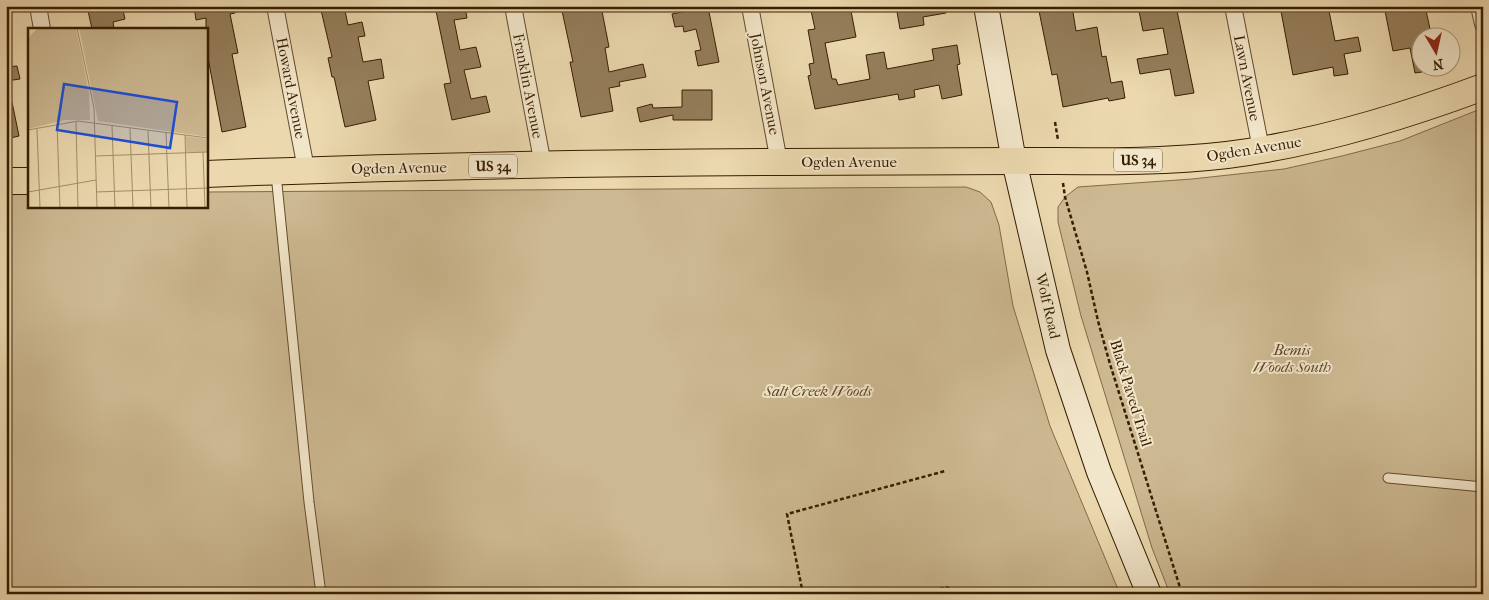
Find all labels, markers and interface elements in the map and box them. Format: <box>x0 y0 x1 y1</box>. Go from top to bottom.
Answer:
inset map <box>28 28 208 208</box>
north arrow <box>1412 28 1462 78</box>
street label: Johnson Avenue <box>746 31 784 137</box>
street label: Franklin Avenue <box>509 32 547 141</box>
street label: Lawn Avenue <box>1230 33 1264 123</box>
street label: Howard Avenue <box>272 36 310 141</box>
text: N <box>1431 55 1445 74</box>
street label: Ogden Avenue <box>1205 133 1303 165</box>
road number: US 34 <box>1114 148 1162 172</box>
street label: Ogden Avenue <box>801 153 897 171</box>
road number: US 34 <box>469 154 517 178</box>
street label: Ogden Avenue <box>351 158 448 178</box>
street label: Wolf Road <box>1031 270 1064 341</box>
street label: Black Paved Trail <box>1106 337 1156 449</box>
park label: Bemis Woods South <box>1253 341 1331 376</box>
park label: Salt Creek Woods <box>763 382 872 400</box>

